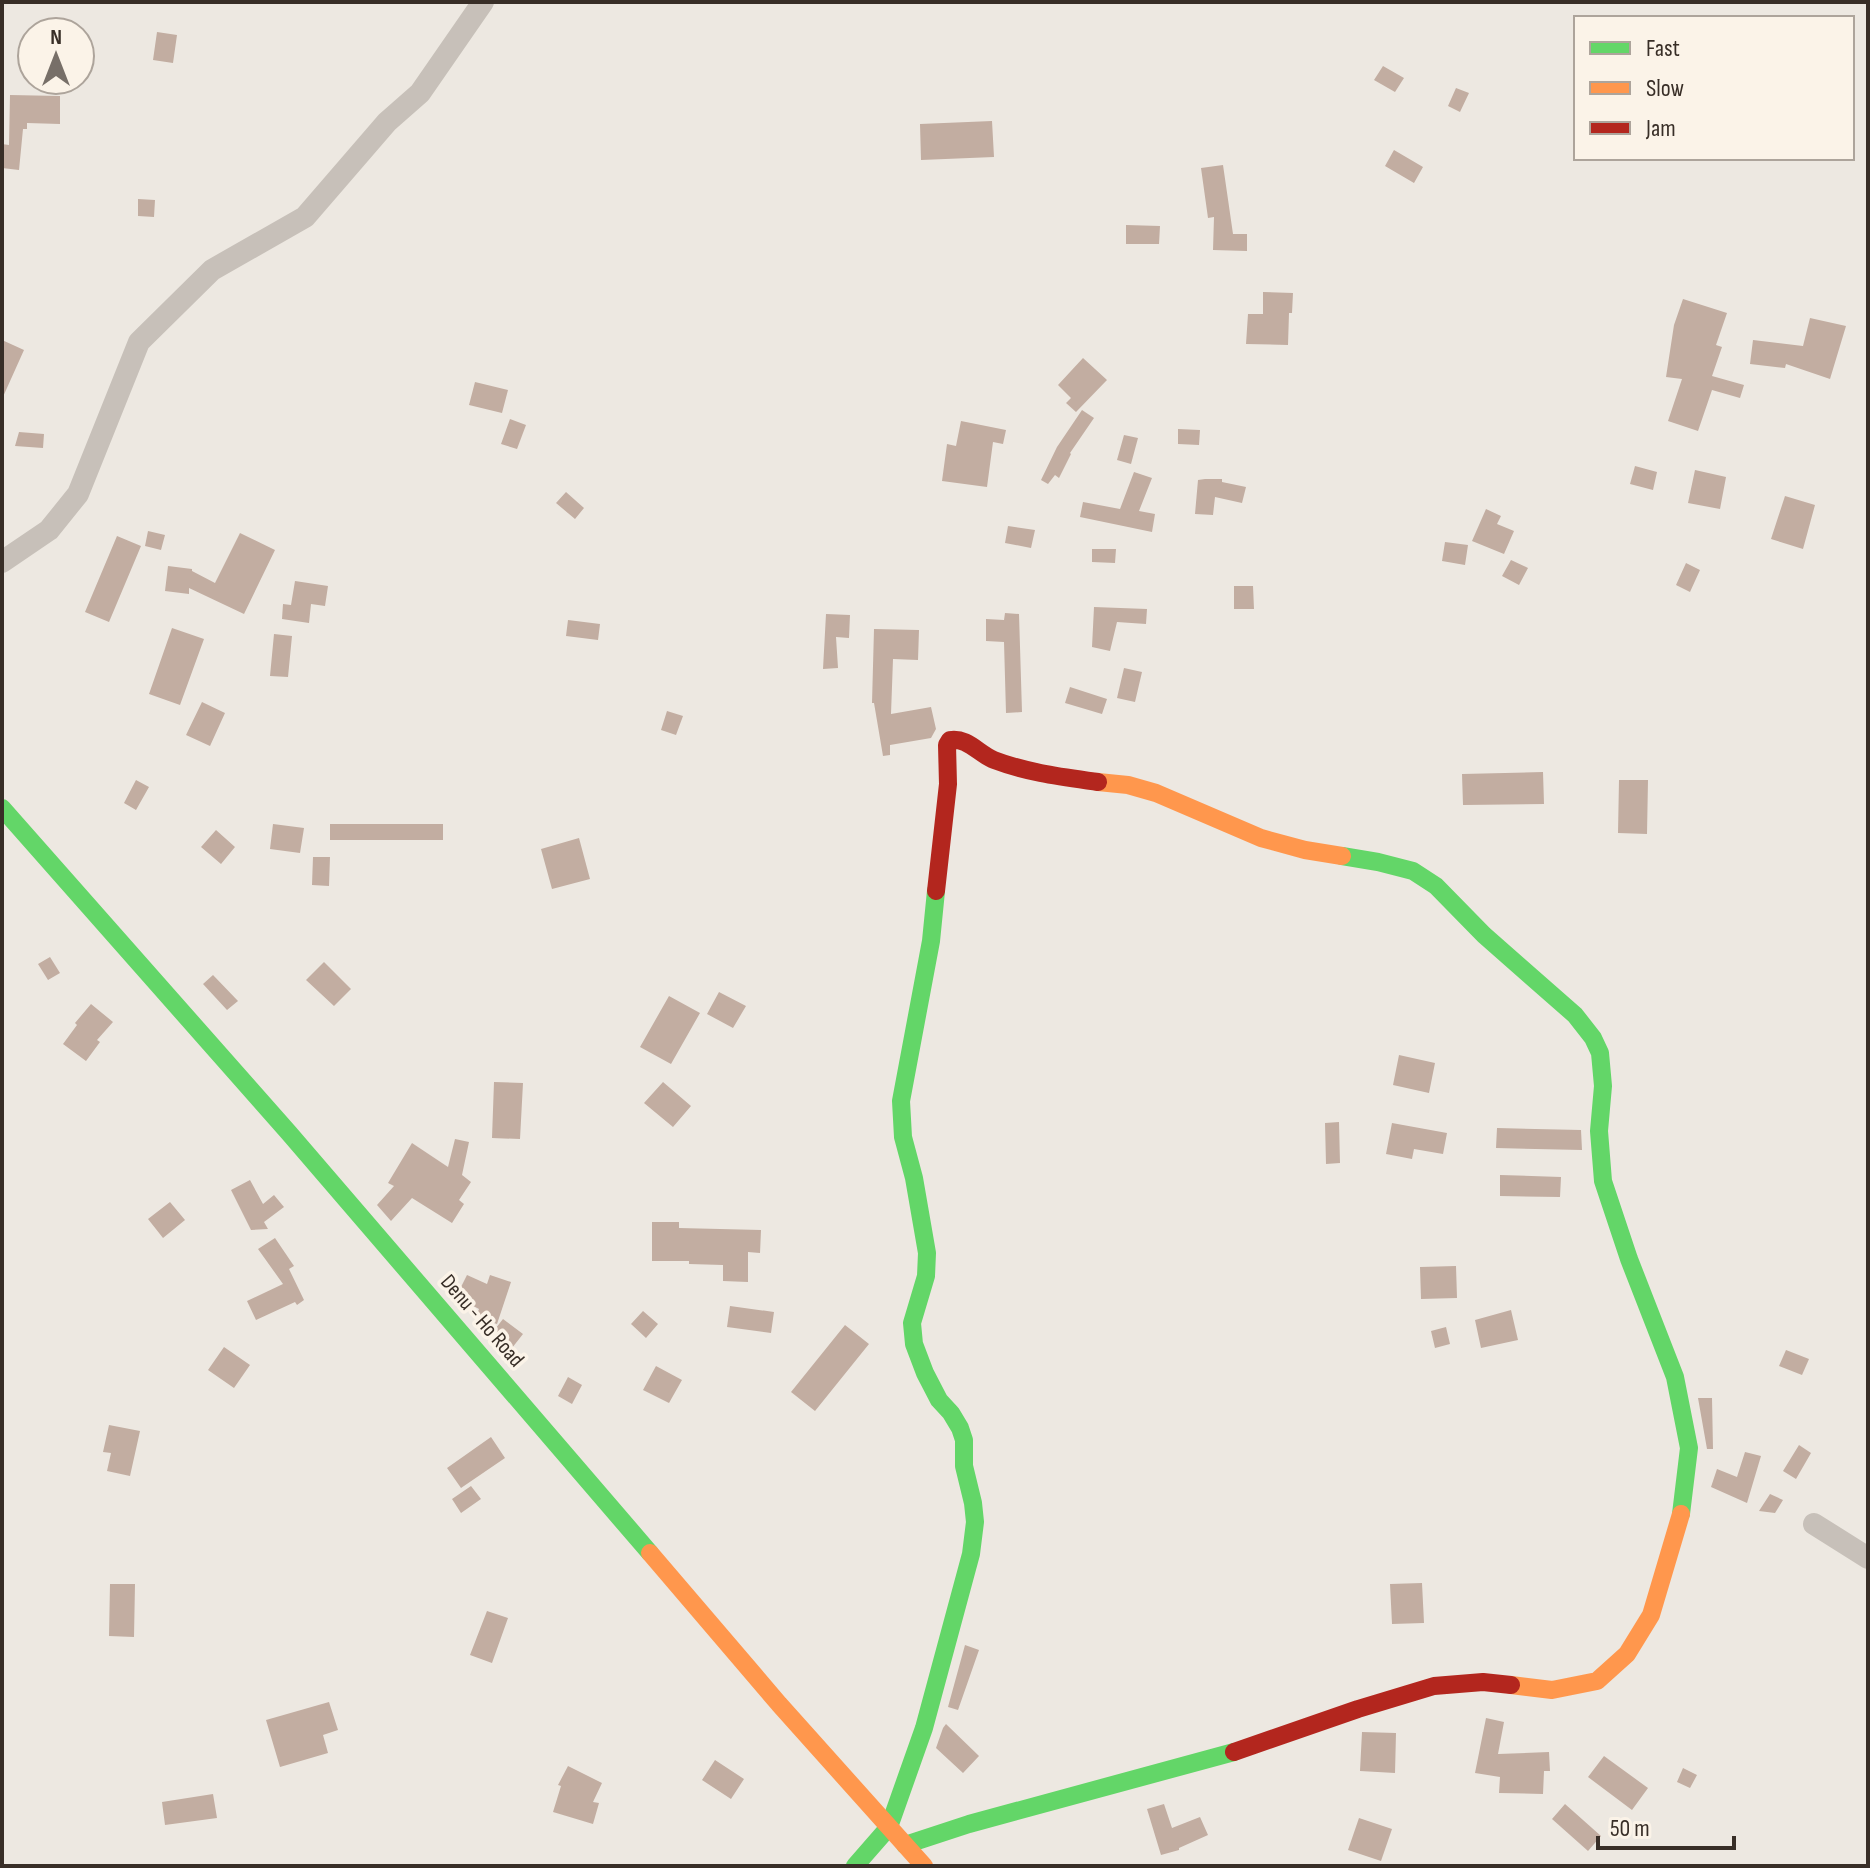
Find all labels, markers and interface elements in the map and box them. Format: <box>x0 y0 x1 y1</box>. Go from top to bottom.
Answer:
north arrow <box>16 16 96 96</box>
legend <box>1574 16 1854 160</box>
text: N <box>50 24 62 51</box>
text: Fast <box>1646 34 1680 63</box>
text: Slow <box>1646 74 1684 103</box>
text: Jam <box>1645 114 1676 143</box>
street label: Denu - Ho Road <box>434 1269 530 1373</box>
scale bar <box>1598 1800 1734 1850</box>
text: 50 m <box>1610 1814 1650 1843</box>

